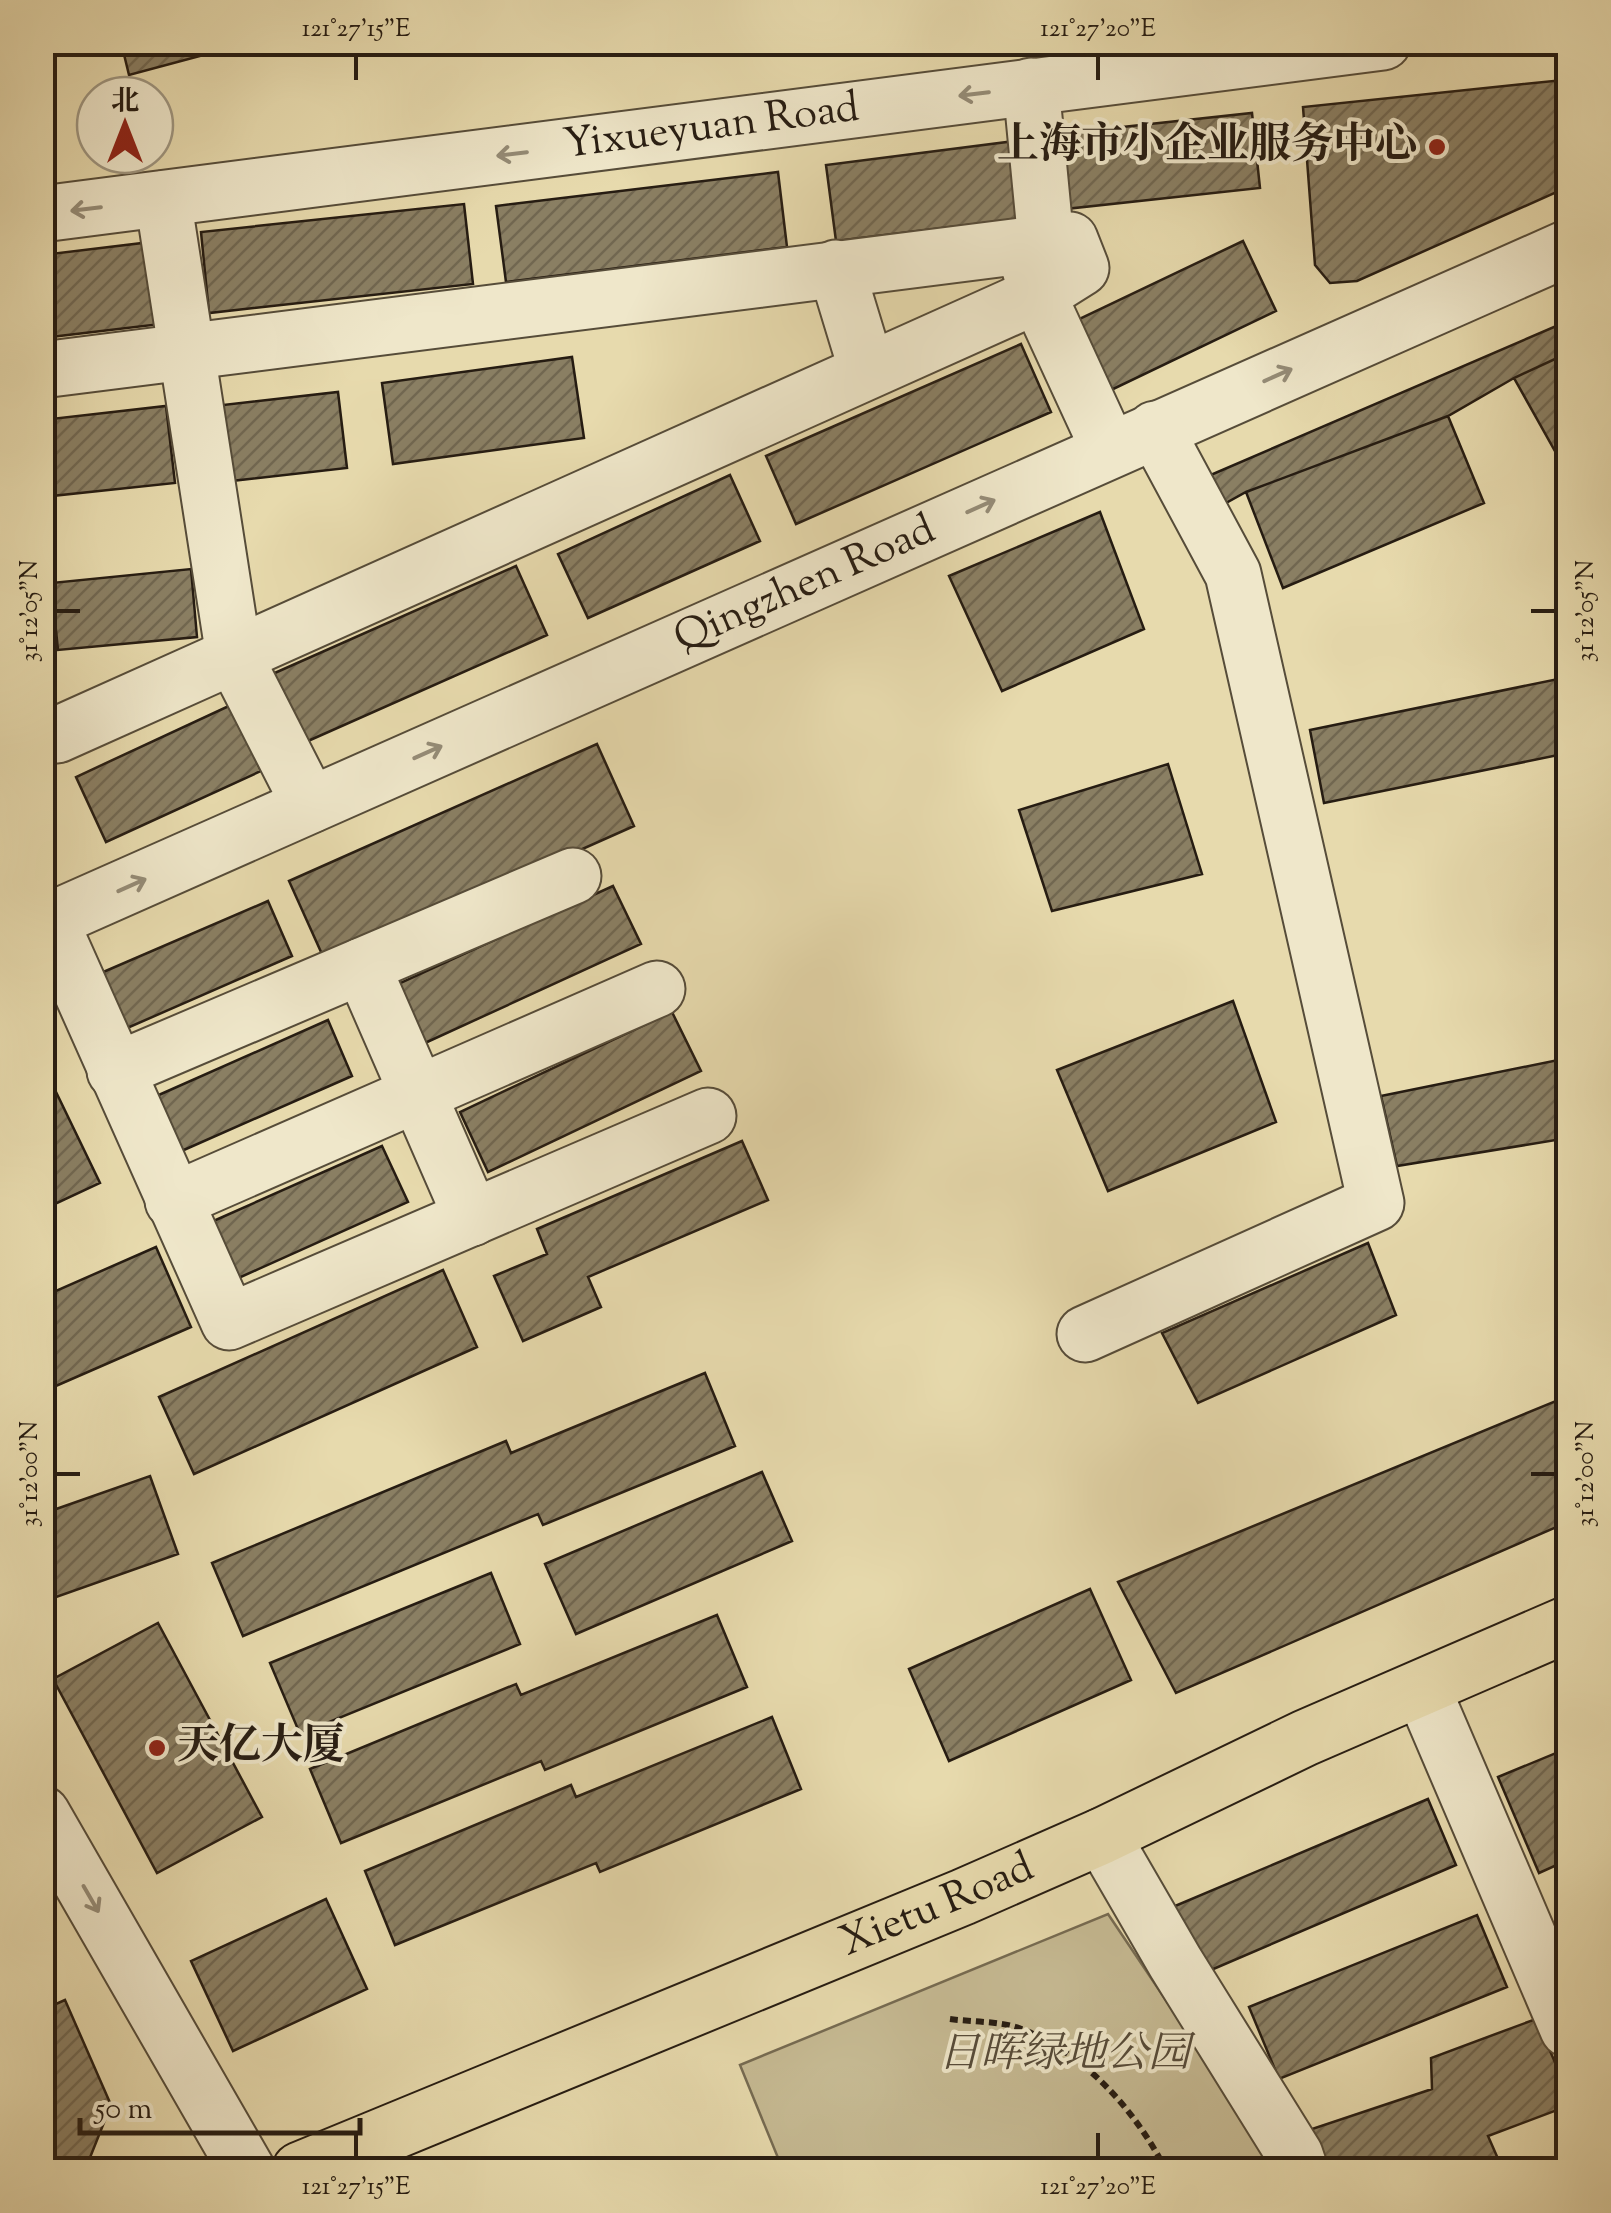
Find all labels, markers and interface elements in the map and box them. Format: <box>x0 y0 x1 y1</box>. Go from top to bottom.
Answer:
text: 121°27'15"E <box>302 12 410 48</box>
text: 121°27'20"E <box>1040 12 1156 48</box>
north arrow <box>75 75 175 175</box>
street label: Yixueyuan Road <box>560 79 863 177</box>
text: 北 <box>111 83 139 123</box>
one-way arrow <box>958 85 990 104</box>
place label: 上海市小企业服务中心 <box>997 117 1417 177</box>
marker: 上海市小企业服务中心 <box>1426 136 1448 158</box>
one-way arrow <box>497 145 529 163</box>
one-way arrow <box>70 200 103 218</box>
one-way arrow <box>1262 365 1293 383</box>
one-way arrow <box>965 496 996 514</box>
street label: Qingzhen Road <box>665 502 946 670</box>
text: 31°12'05"N <box>13 560 49 662</box>
text: 31°12'05"N <box>1569 560 1605 662</box>
one-way arrow <box>412 742 443 760</box>
one-way arrow <box>116 874 146 893</box>
text: 31°12'00"N <box>13 1421 49 1527</box>
text: 31°12'00"N <box>1569 1421 1605 1527</box>
place label: 天亿大厦 <box>177 1718 345 1778</box>
marker: 天亿大厦 <box>146 1737 168 1759</box>
street label: Xietu Road <box>832 1839 1044 1974</box>
one-way arrow <box>81 1884 101 1912</box>
park label: 日晖绿地公园 <box>938 2026 1196 2086</box>
scale bar <box>80 2073 360 2135</box>
text: 50 m <box>93 2089 153 2132</box>
text: 121°27'15"E <box>302 2170 410 2206</box>
text: 121°27'20"E <box>1040 2170 1156 2206</box>

